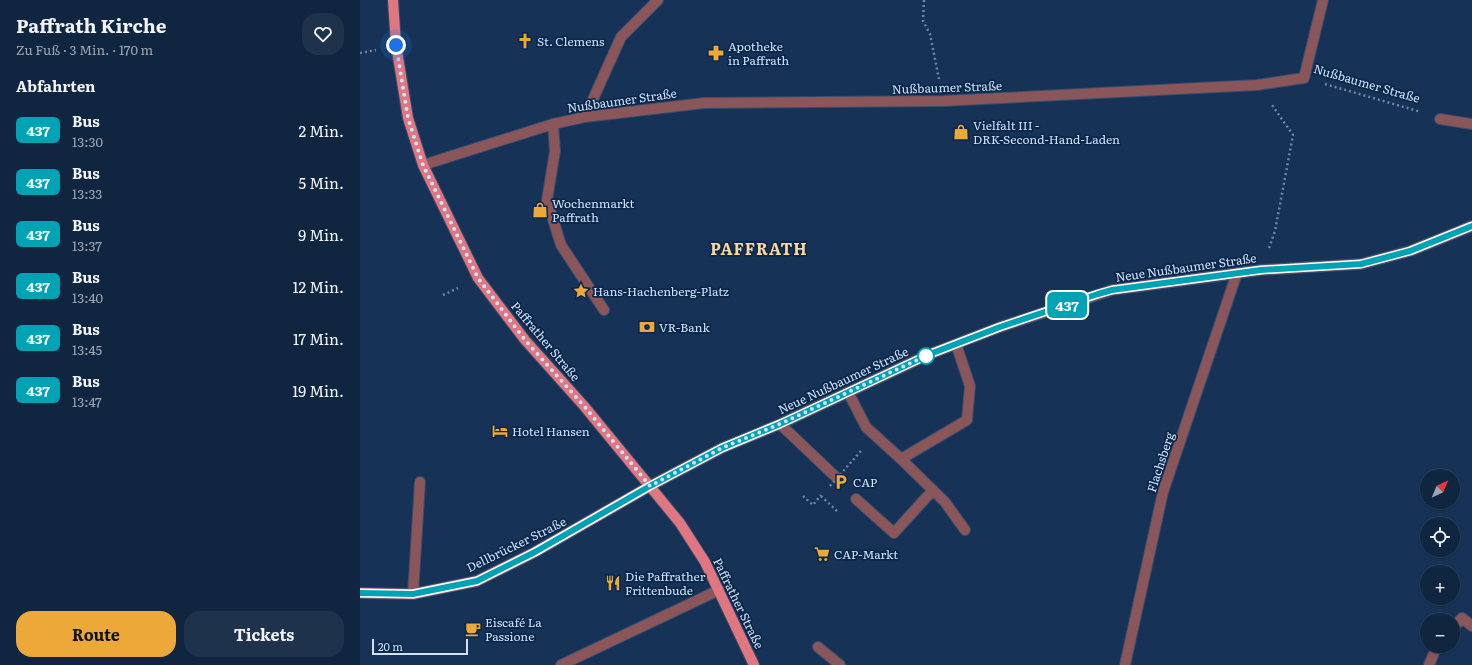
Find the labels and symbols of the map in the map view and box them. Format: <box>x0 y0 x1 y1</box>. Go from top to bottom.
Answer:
church icon: St. Clemens <box>516 32 534 50</box>
place label: St. Clemens <box>537 32 605 50</box>
your location <box>386 35 406 55</box>
place label: Apotheke in Paffrath <box>728 37 789 69</box>
pharmacy icon: Apotheke in Paffrath <box>707 44 725 62</box>
street label: Nußbaumer Straße <box>1312 59 1422 107</box>
street label: Nußbaumer Straße <box>892 76 1002 98</box>
street label: Nußbaumer Straße <box>566 83 678 117</box>
place label: Vielfalt III - DRK-Second-Hand-Laden <box>973 116 1120 148</box>
shop icon: Vielfalt III - DRK-Second-Hand-Laden <box>952 123 970 141</box>
place label: Wochenmarkt Paffrath <box>552 194 634 226</box>
shop icon: Wochenmarkt Paffrath <box>531 201 549 219</box>
district label: PAFFRATH <box>710 236 808 260</box>
street label: Neue Nußbaumer Straße <box>1114 248 1258 286</box>
place icon: Hans-Hachenberg-Platz <box>572 282 590 300</box>
place label: Hans-Hachenberg-Platz <box>593 282 729 300</box>
line badge: 437 <box>1044 292 1090 318</box>
street label: Paffrather Straße <box>507 297 585 385</box>
bank icon: VR-Bank <box>638 318 656 336</box>
place label: VR-Bank <box>659 318 710 336</box>
street label: Neue Nußbaumer Straße <box>775 342 911 418</box>
unlabelled marker <box>917 347 935 365</box>
hotel icon: Hotel Hansen <box>491 422 509 440</box>
place label: Hotel Hansen <box>512 422 590 440</box>
street label: Flachsberg <box>1142 429 1178 494</box>
north arrow <box>1420 469 1460 509</box>
parking icon: CAP <box>832 473 850 491</box>
place label: CAP <box>853 473 877 491</box>
street label: Dellbrücker Straße <box>463 512 569 576</box>
supermarket icon: CAP-Markt <box>813 545 831 563</box>
place label: CAP-Markt <box>834 545 898 563</box>
street label: Paffrather Straße <box>709 554 769 652</box>
place label: Die Paffrather Frittenbude <box>625 567 706 599</box>
restaurant icon: Die Paffrather Frittenbude <box>604 574 622 592</box>
place label: Eiscafé La Passione <box>485 613 542 645</box>
cafe icon: Eiscafé La Passione <box>464 620 482 638</box>
scale bar <box>372 637 468 656</box>

